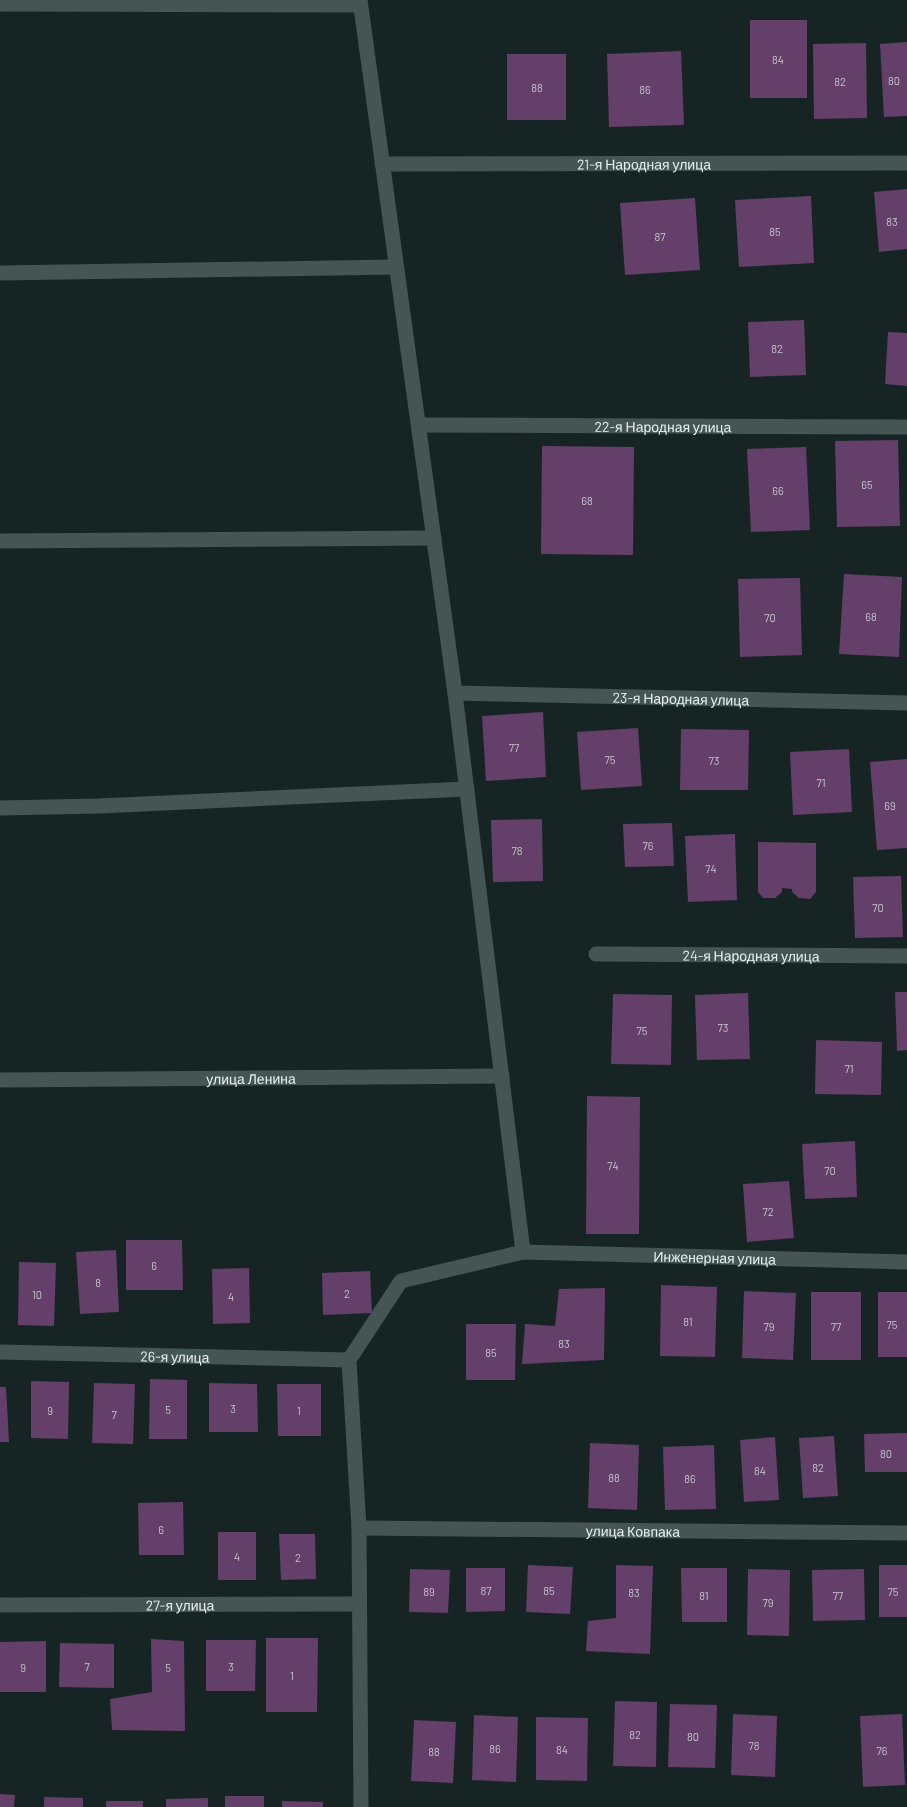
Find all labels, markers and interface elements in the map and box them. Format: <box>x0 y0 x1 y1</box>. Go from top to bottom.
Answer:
house number: 84 <box>772 53 784 66</box>
house number: 80 <box>888 74 900 87</box>
house number: 82 <box>834 75 846 88</box>
house number: 88 <box>531 81 543 94</box>
house number: 86 <box>639 83 651 96</box>
street label: 21-я Народная улица <box>577 155 711 172</box>
house number: 83 <box>886 215 898 228</box>
house number: 85 <box>769 225 781 238</box>
house number: 87 <box>655 230 665 243</box>
house number: 82 <box>771 342 783 355</box>
street label: 22-я Народная улица <box>595 417 732 435</box>
house number: 65 <box>861 478 873 491</box>
house number: 66 <box>772 484 784 497</box>
house number: 68 <box>581 494 593 507</box>
house number: 68 <box>865 610 877 623</box>
house number: 70 <box>764 611 776 624</box>
street label: 23-я Народная улица <box>613 688 750 708</box>
house number: 77 <box>509 741 519 754</box>
house number: 75 <box>605 753 616 766</box>
house number: 73 <box>709 754 719 767</box>
house number: 71 <box>816 776 826 789</box>
house number: 69 <box>884 799 896 812</box>
house number: 76 <box>643 839 654 852</box>
house number: 78 <box>512 844 523 857</box>
house number: 74 <box>705 862 717 875</box>
house number: 70 <box>872 901 884 914</box>
street label: 24-я Народная улица <box>682 946 820 964</box>
house number: 73 <box>718 1021 728 1034</box>
house number: 75 <box>637 1024 648 1037</box>
house number: 71 <box>844 1062 854 1075</box>
street label: улица Ленина <box>206 1069 296 1087</box>
house number: 74 <box>607 1159 619 1172</box>
house number: 70 <box>824 1164 836 1177</box>
house number: 72 <box>762 1205 774 1218</box>
street label: Инженерная улица <box>653 1247 776 1267</box>
house number: 6 <box>151 1259 157 1272</box>
house number: 8 <box>95 1276 101 1289</box>
house number: 2 <box>344 1287 350 1300</box>
house number: 10 <box>32 1288 42 1301</box>
house number: 4 <box>228 1290 234 1303</box>
house number: 81 <box>683 1315 693 1328</box>
house number: 75 <box>887 1318 898 1331</box>
house number: 79 <box>764 1320 775 1333</box>
house number: 77 <box>831 1320 841 1333</box>
house number: 83 <box>558 1337 570 1350</box>
house number: 85 <box>485 1346 497 1359</box>
street label: 26-я улица <box>140 1347 210 1365</box>
house number: 3 <box>230 1402 236 1415</box>
house number: 5 <box>165 1403 171 1416</box>
house number: 9 <box>47 1404 53 1417</box>
house number: 1 <box>297 1404 301 1417</box>
house number: 7 <box>111 1408 117 1421</box>
house number: 80 <box>880 1447 892 1460</box>
house number: 82 <box>812 1461 824 1474</box>
house number: 84 <box>754 1464 766 1477</box>
house number: 88 <box>608 1471 620 1484</box>
house number: 86 <box>684 1472 696 1485</box>
street label: улица Ковпака <box>586 1522 680 1539</box>
house number: 6 <box>158 1523 164 1536</box>
house number: 4 <box>234 1550 240 1563</box>
house number: 2 <box>295 1551 301 1564</box>
house number: 87 <box>481 1584 491 1597</box>
house number: 85 <box>543 1584 555 1597</box>
house number: 89 <box>423 1585 435 1598</box>
house number: 75 <box>888 1585 899 1598</box>
house number: 83 <box>628 1586 640 1599</box>
house number: 81 <box>699 1589 709 1602</box>
house number: 77 <box>833 1589 843 1602</box>
street label: 27-я улица <box>146 1596 215 1613</box>
house number: 79 <box>763 1596 774 1609</box>
house number: 7 <box>84 1660 90 1673</box>
house number: 3 <box>228 1660 234 1673</box>
house number: 9 <box>20 1661 26 1674</box>
house number: 5 <box>165 1661 171 1674</box>
house number: 1 <box>290 1669 294 1682</box>
house number: 82 <box>629 1728 641 1741</box>
house number: 80 <box>687 1730 699 1743</box>
house number: 78 <box>749 1739 760 1752</box>
house number: 86 <box>489 1742 501 1755</box>
house number: 84 <box>556 1743 568 1756</box>
house number: 76 <box>877 1744 888 1757</box>
house number: 88 <box>428 1745 440 1758</box>

